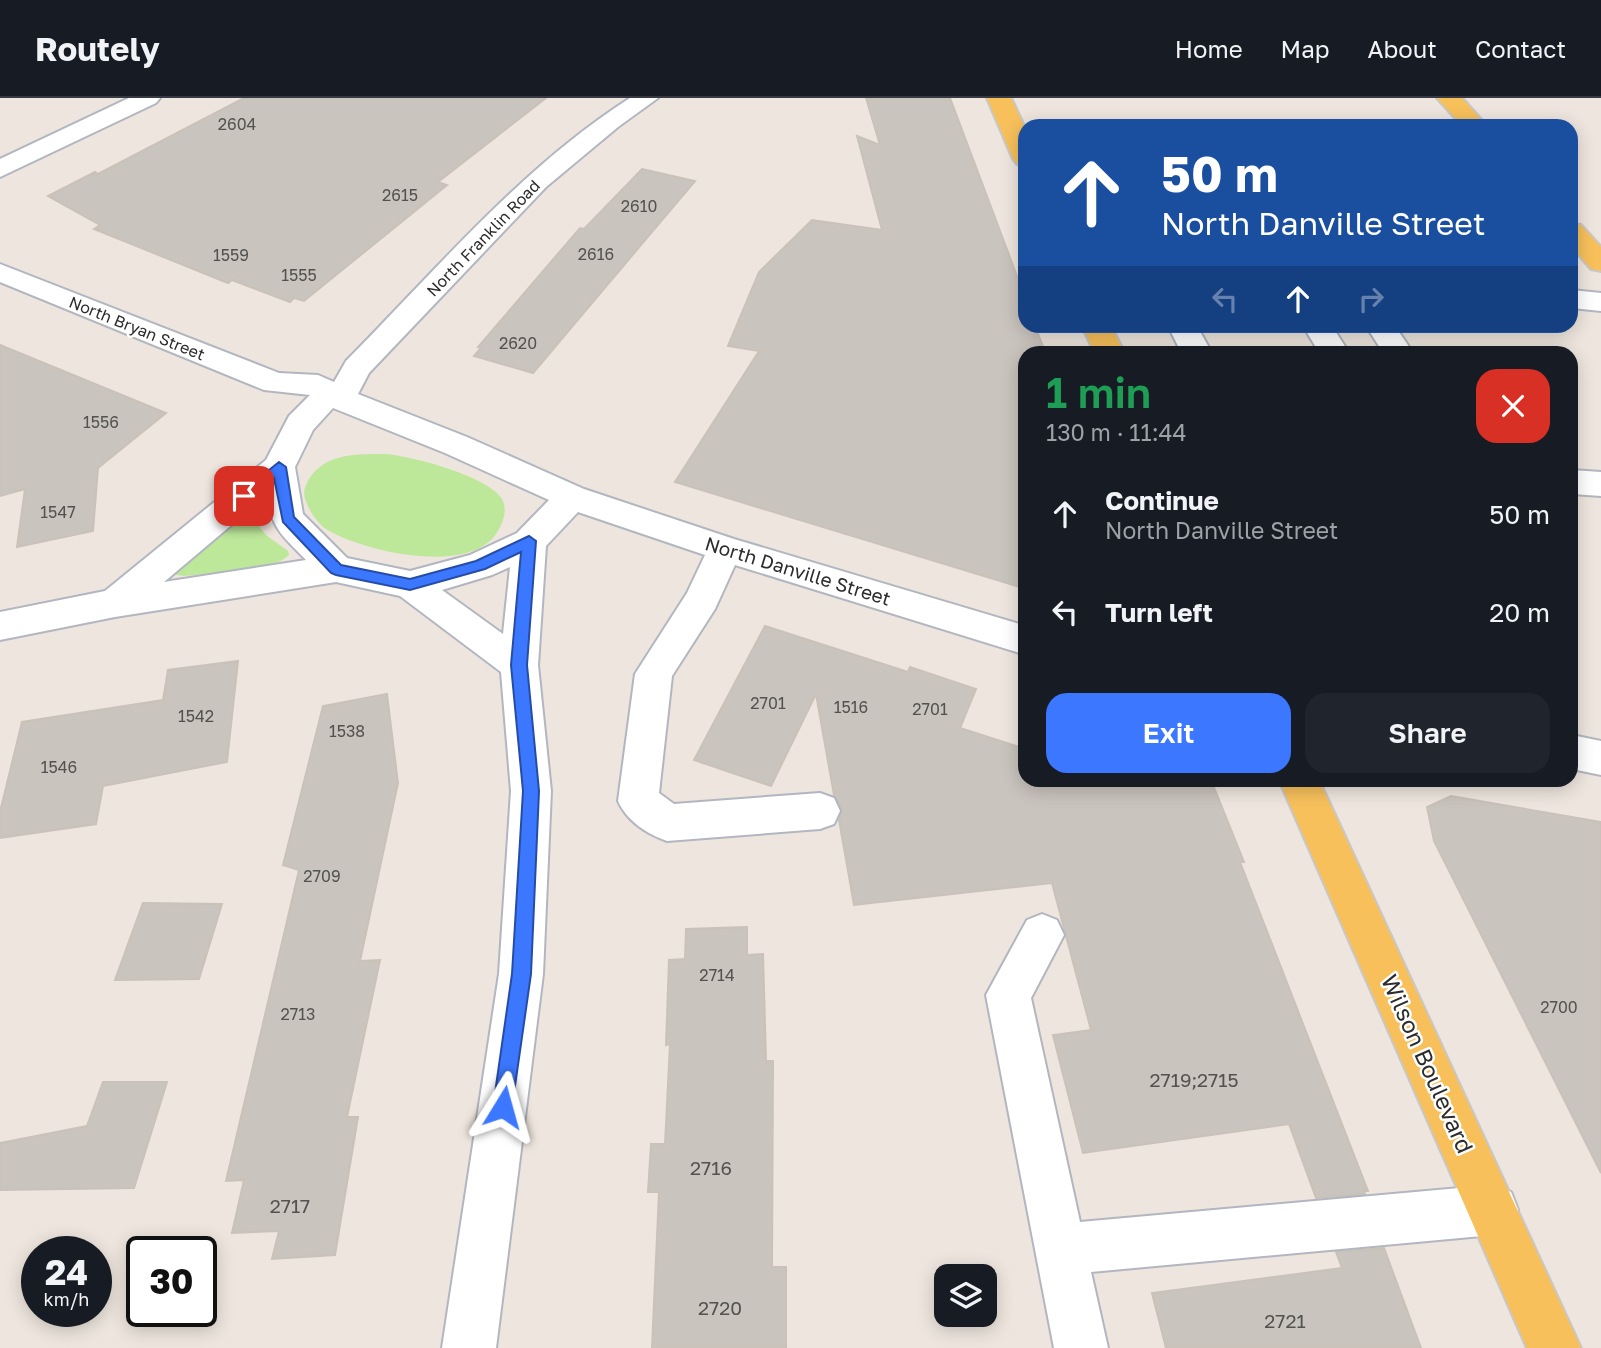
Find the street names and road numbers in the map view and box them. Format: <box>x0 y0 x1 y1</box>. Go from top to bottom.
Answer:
street label: North Franklin Road <box>422 175 544 301</box>
street label: North Bryan Street <box>66 292 208 364</box>
street label: North Danville Street <box>703 531 894 610</box>
street label: Wilson Boulevard <box>1376 970 1480 1157</box>

